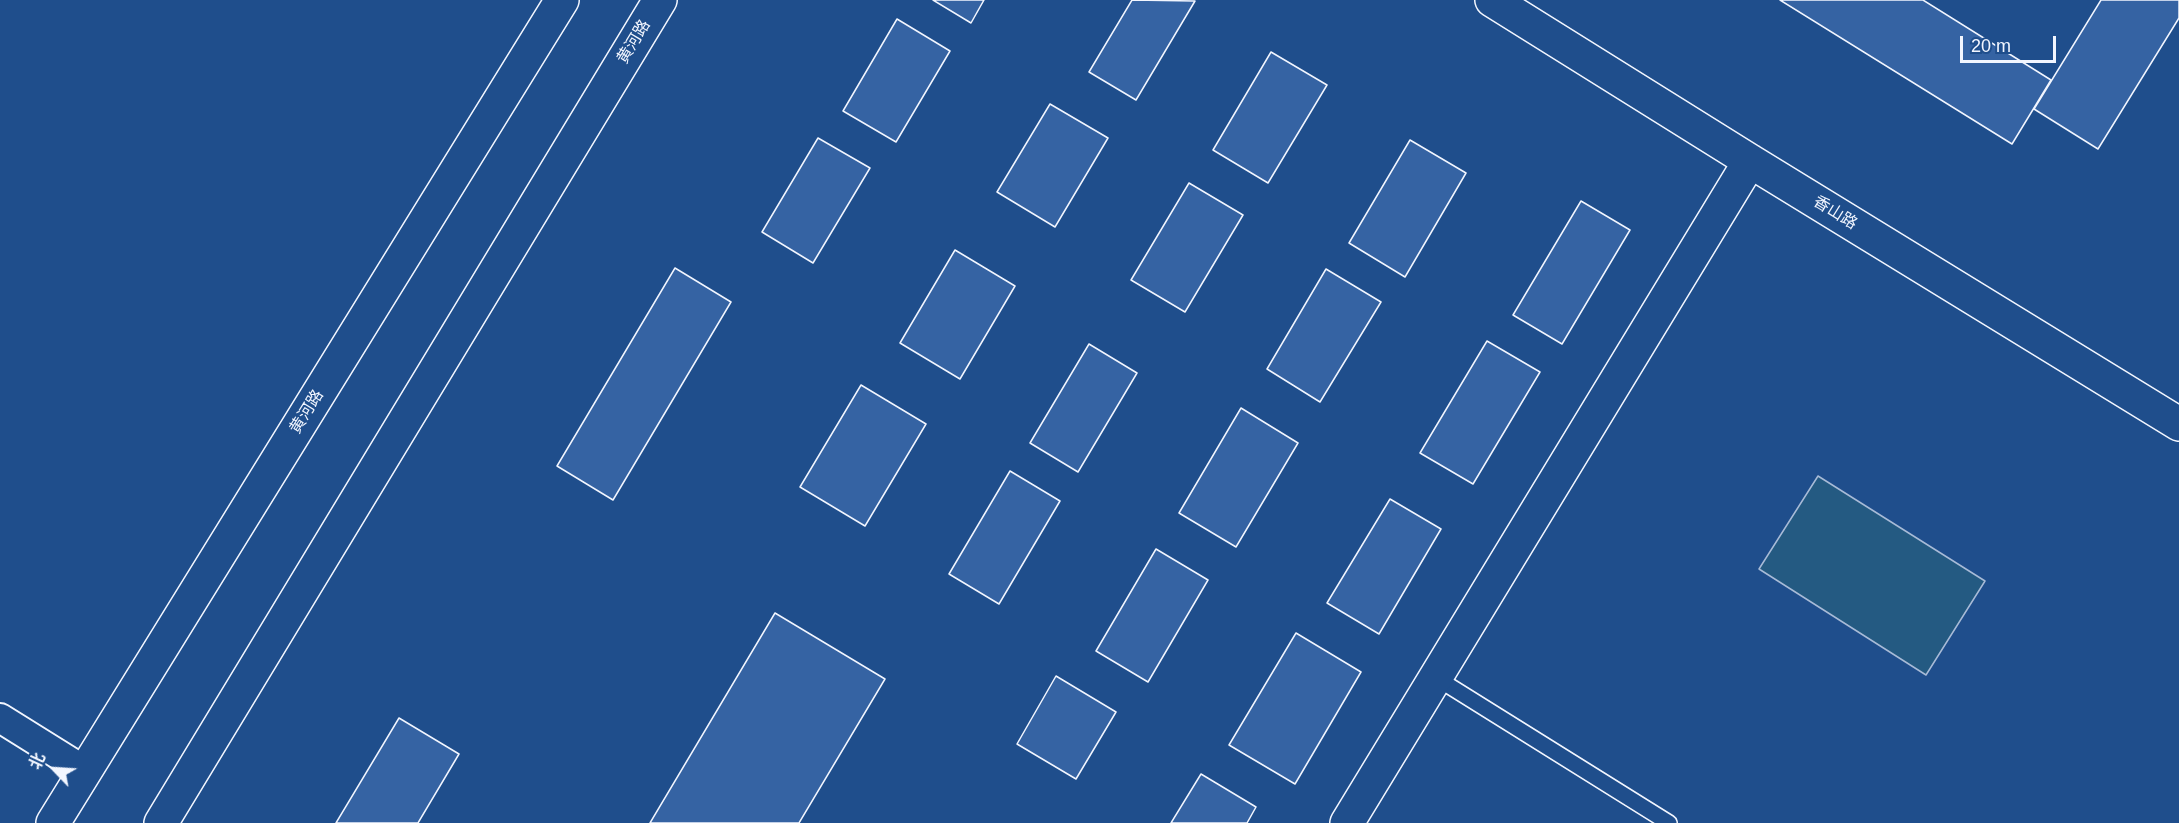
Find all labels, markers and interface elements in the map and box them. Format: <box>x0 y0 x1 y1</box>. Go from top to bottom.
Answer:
street label: 黄河路 <box>613 16 655 68</box>
scale bar <box>1963 24 2059 62</box>
text: 20 m <box>1971 36 2011 56</box>
street label: 香山路 <box>1810 192 1860 234</box>
street label: 黄河路 <box>286 387 328 437</box>
north arrow <box>24 739 84 799</box>
text: 北 <box>26 750 48 772</box>

